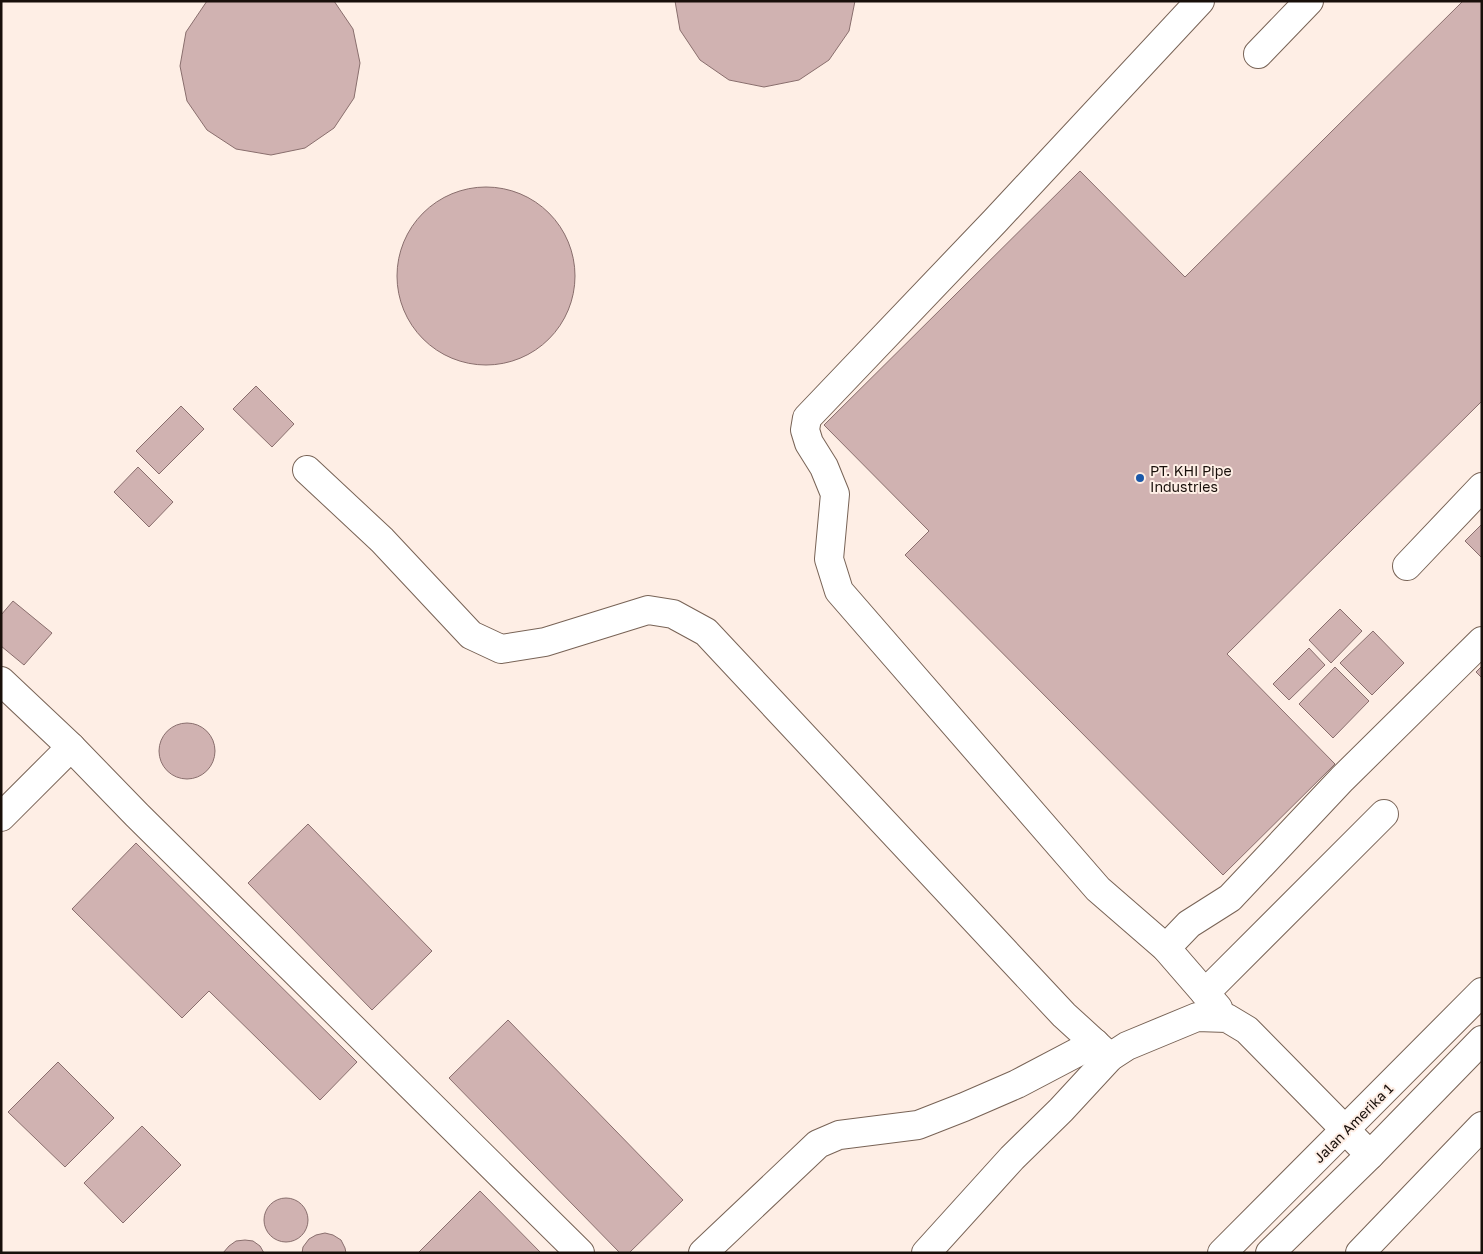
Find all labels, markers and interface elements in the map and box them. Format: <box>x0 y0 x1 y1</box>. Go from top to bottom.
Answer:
place label: PT. KHI Pipe Industries <box>1150 462 1232 495</box>
marker: PT. KHI Pipe Industries <box>1134 472 1146 484</box>
street label: Jalan Amerika 1 <box>1310 1080 1396 1166</box>

